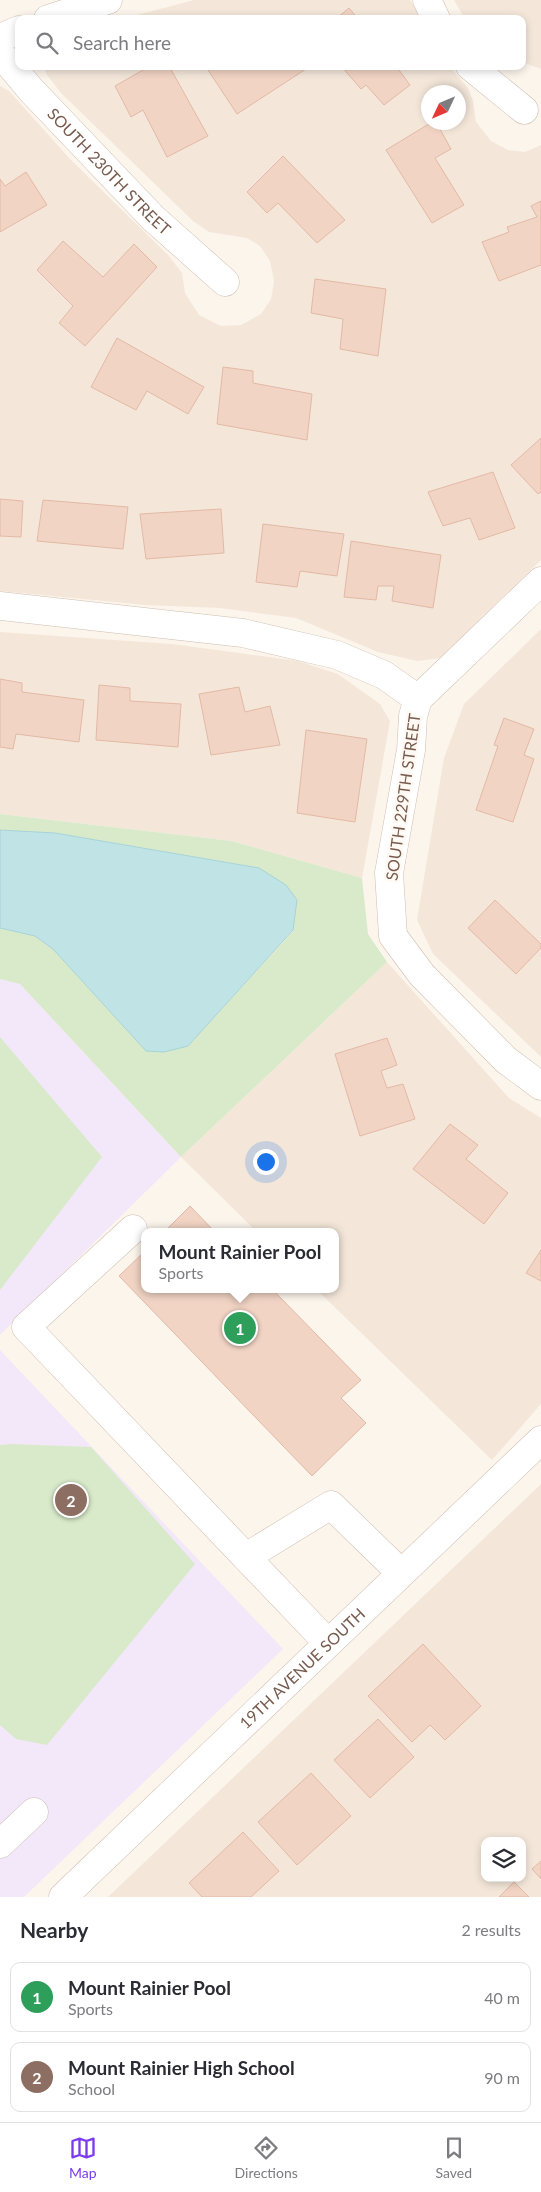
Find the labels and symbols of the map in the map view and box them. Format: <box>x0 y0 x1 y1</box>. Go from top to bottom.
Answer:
north arrow <box>421 85 466 130</box>
street label: SOUTH 230TH STREET <box>44 104 175 239</box>
street label: SOUTH 229TH STREET <box>381 712 424 882</box>
your location <box>253 1149 279 1175</box>
pin: 1 <box>224 1309 256 1347</box>
pin: 2 <box>55 1481 87 1519</box>
street label: 19TH AVENUE SOUTH <box>235 1604 369 1732</box>

